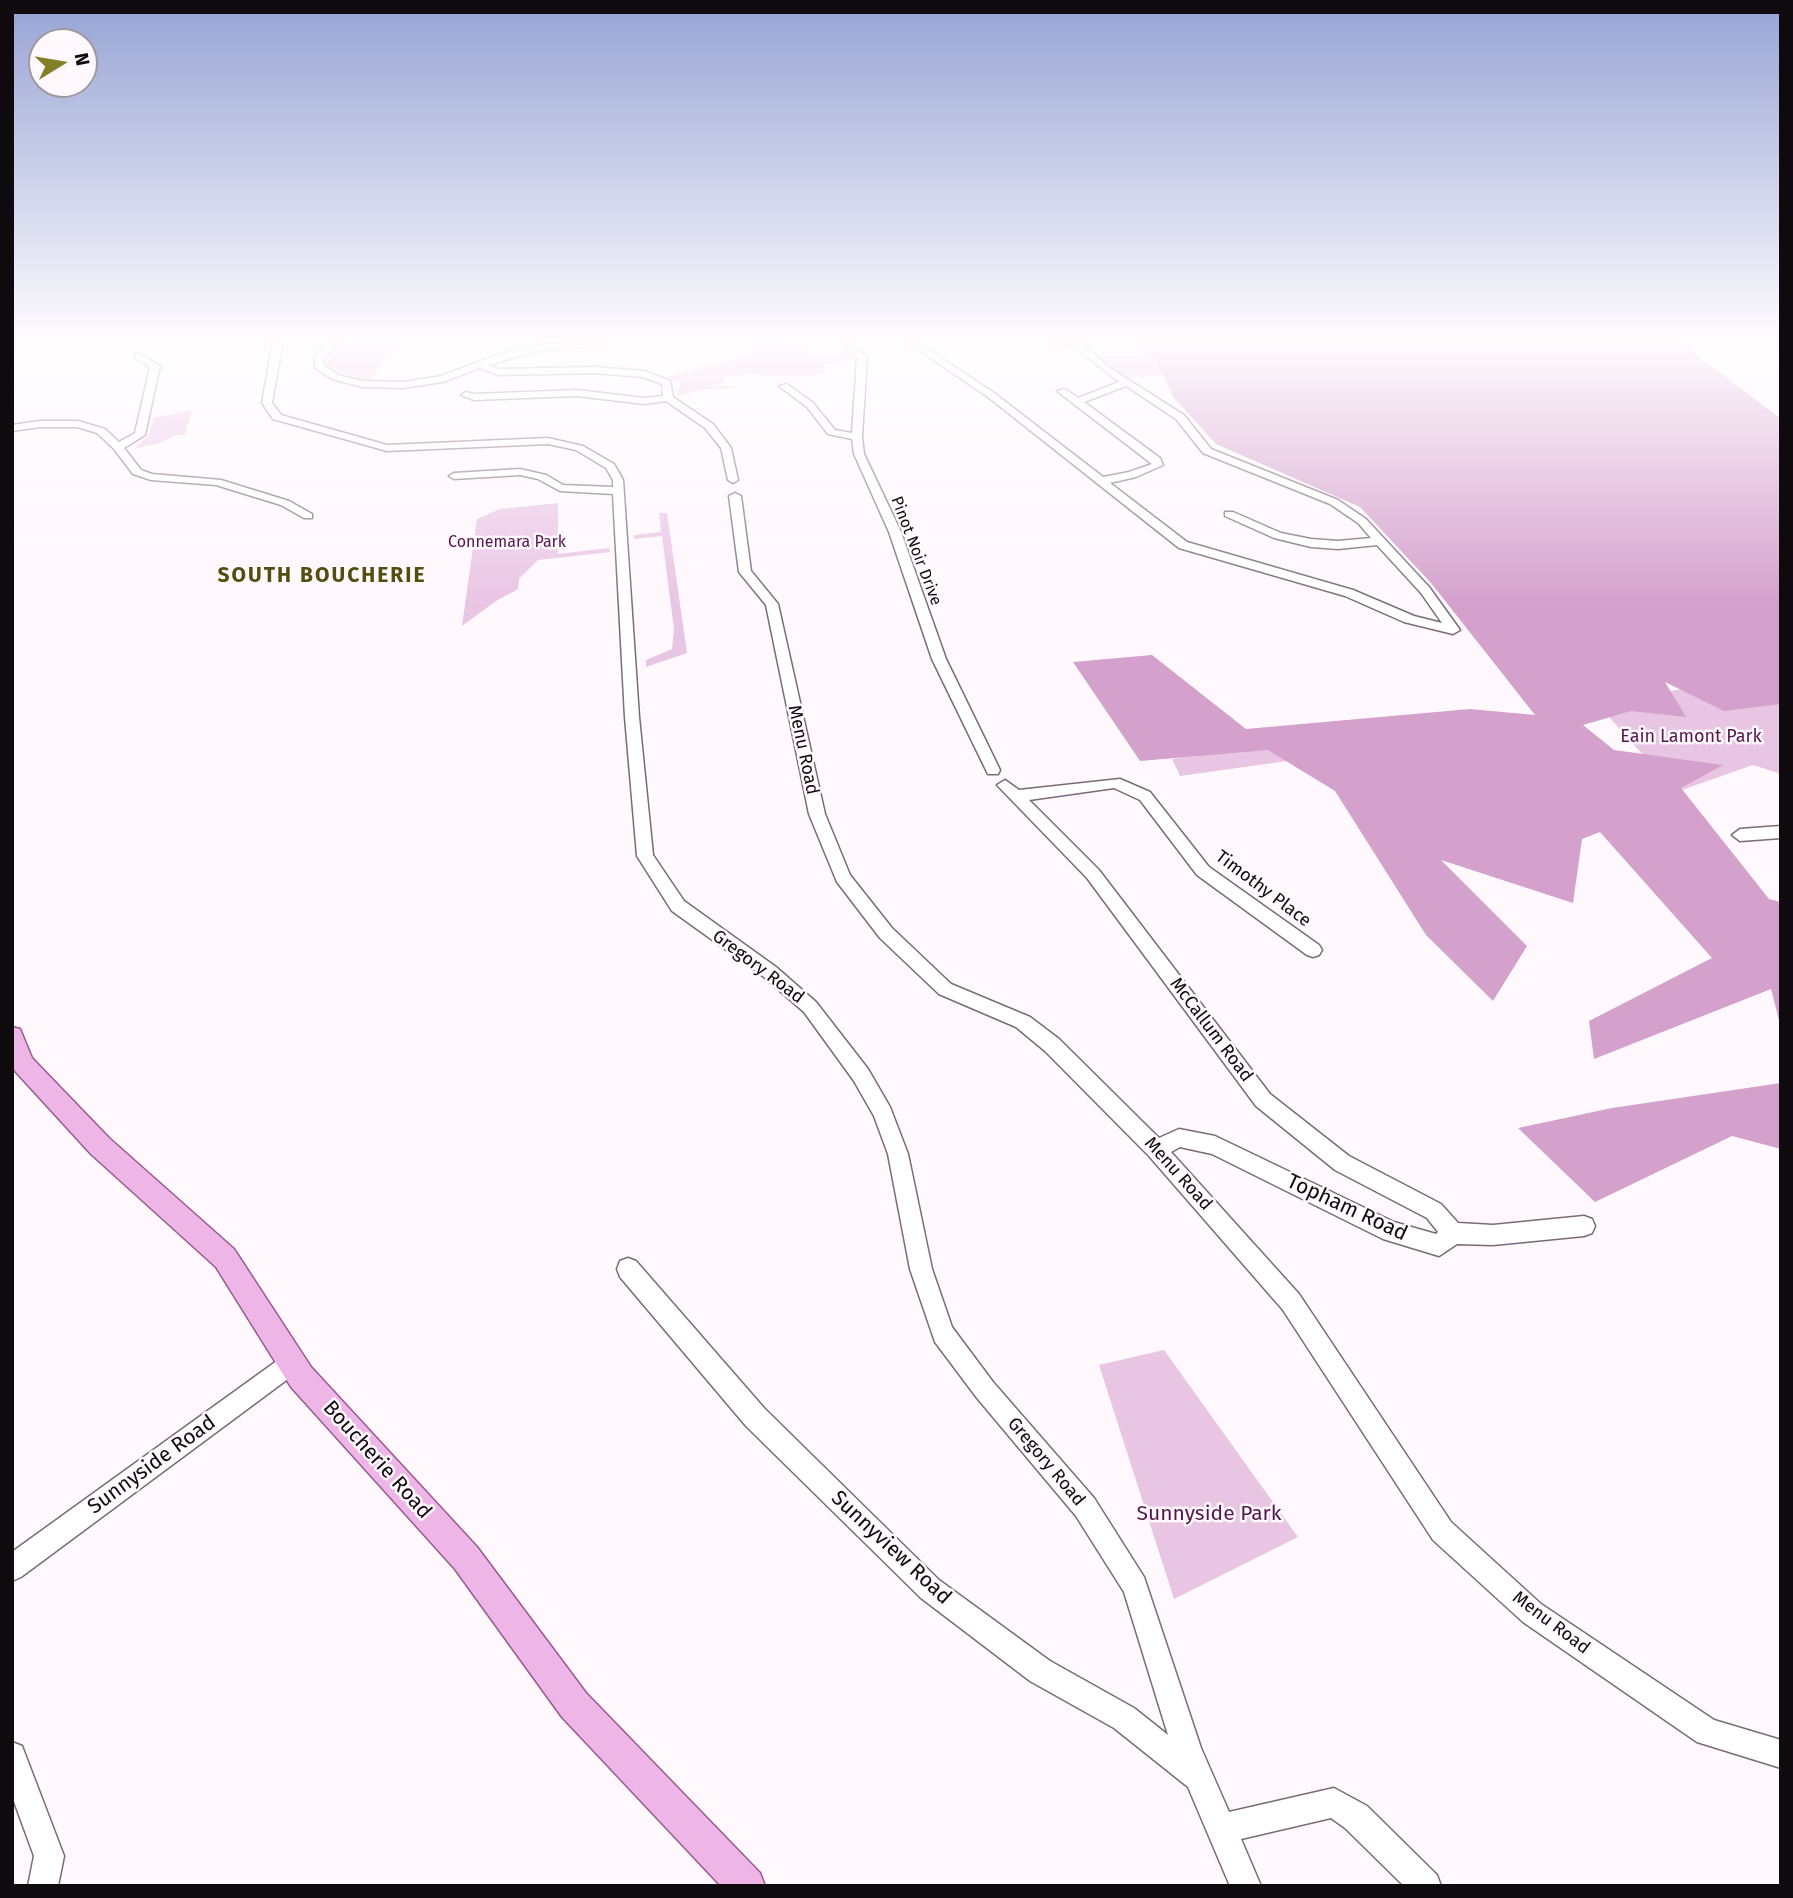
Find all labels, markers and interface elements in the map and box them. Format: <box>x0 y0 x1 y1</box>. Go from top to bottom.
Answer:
north arrow <box>28 28 98 98</box>
text: N <box>70 51 95 68</box>
street label: Pinot Noir Drive <box>886 494 946 608</box>
park label: Connemara Park <box>448 533 566 553</box>
district label: SOUTH BOUCHERIE <box>219 563 425 589</box>
street label: Menu Road <box>783 703 823 797</box>
park label: Eain Lamont Park <box>1620 726 1762 748</box>
street label: Timothy Place <box>1211 846 1315 932</box>
street label: Gregory Road <box>708 926 808 1008</box>
street label: McCallum Road <box>1165 974 1257 1086</box>
street label: Menu Road <box>1139 1133 1217 1215</box>
street label: Topham Road <box>1283 1169 1411 1247</box>
street label: Boucherie Road <box>317 1396 437 1524</box>
street label: Sunnyside Road <box>83 1410 221 1520</box>
street label: Gregory Road <box>1003 1413 1089 1511</box>
street label: Sunnyview Road <box>826 1486 956 1610</box>
park label: Sunnyside Park <box>1137 1501 1281 1527</box>
street label: Menu Road <box>1508 1587 1594 1659</box>

